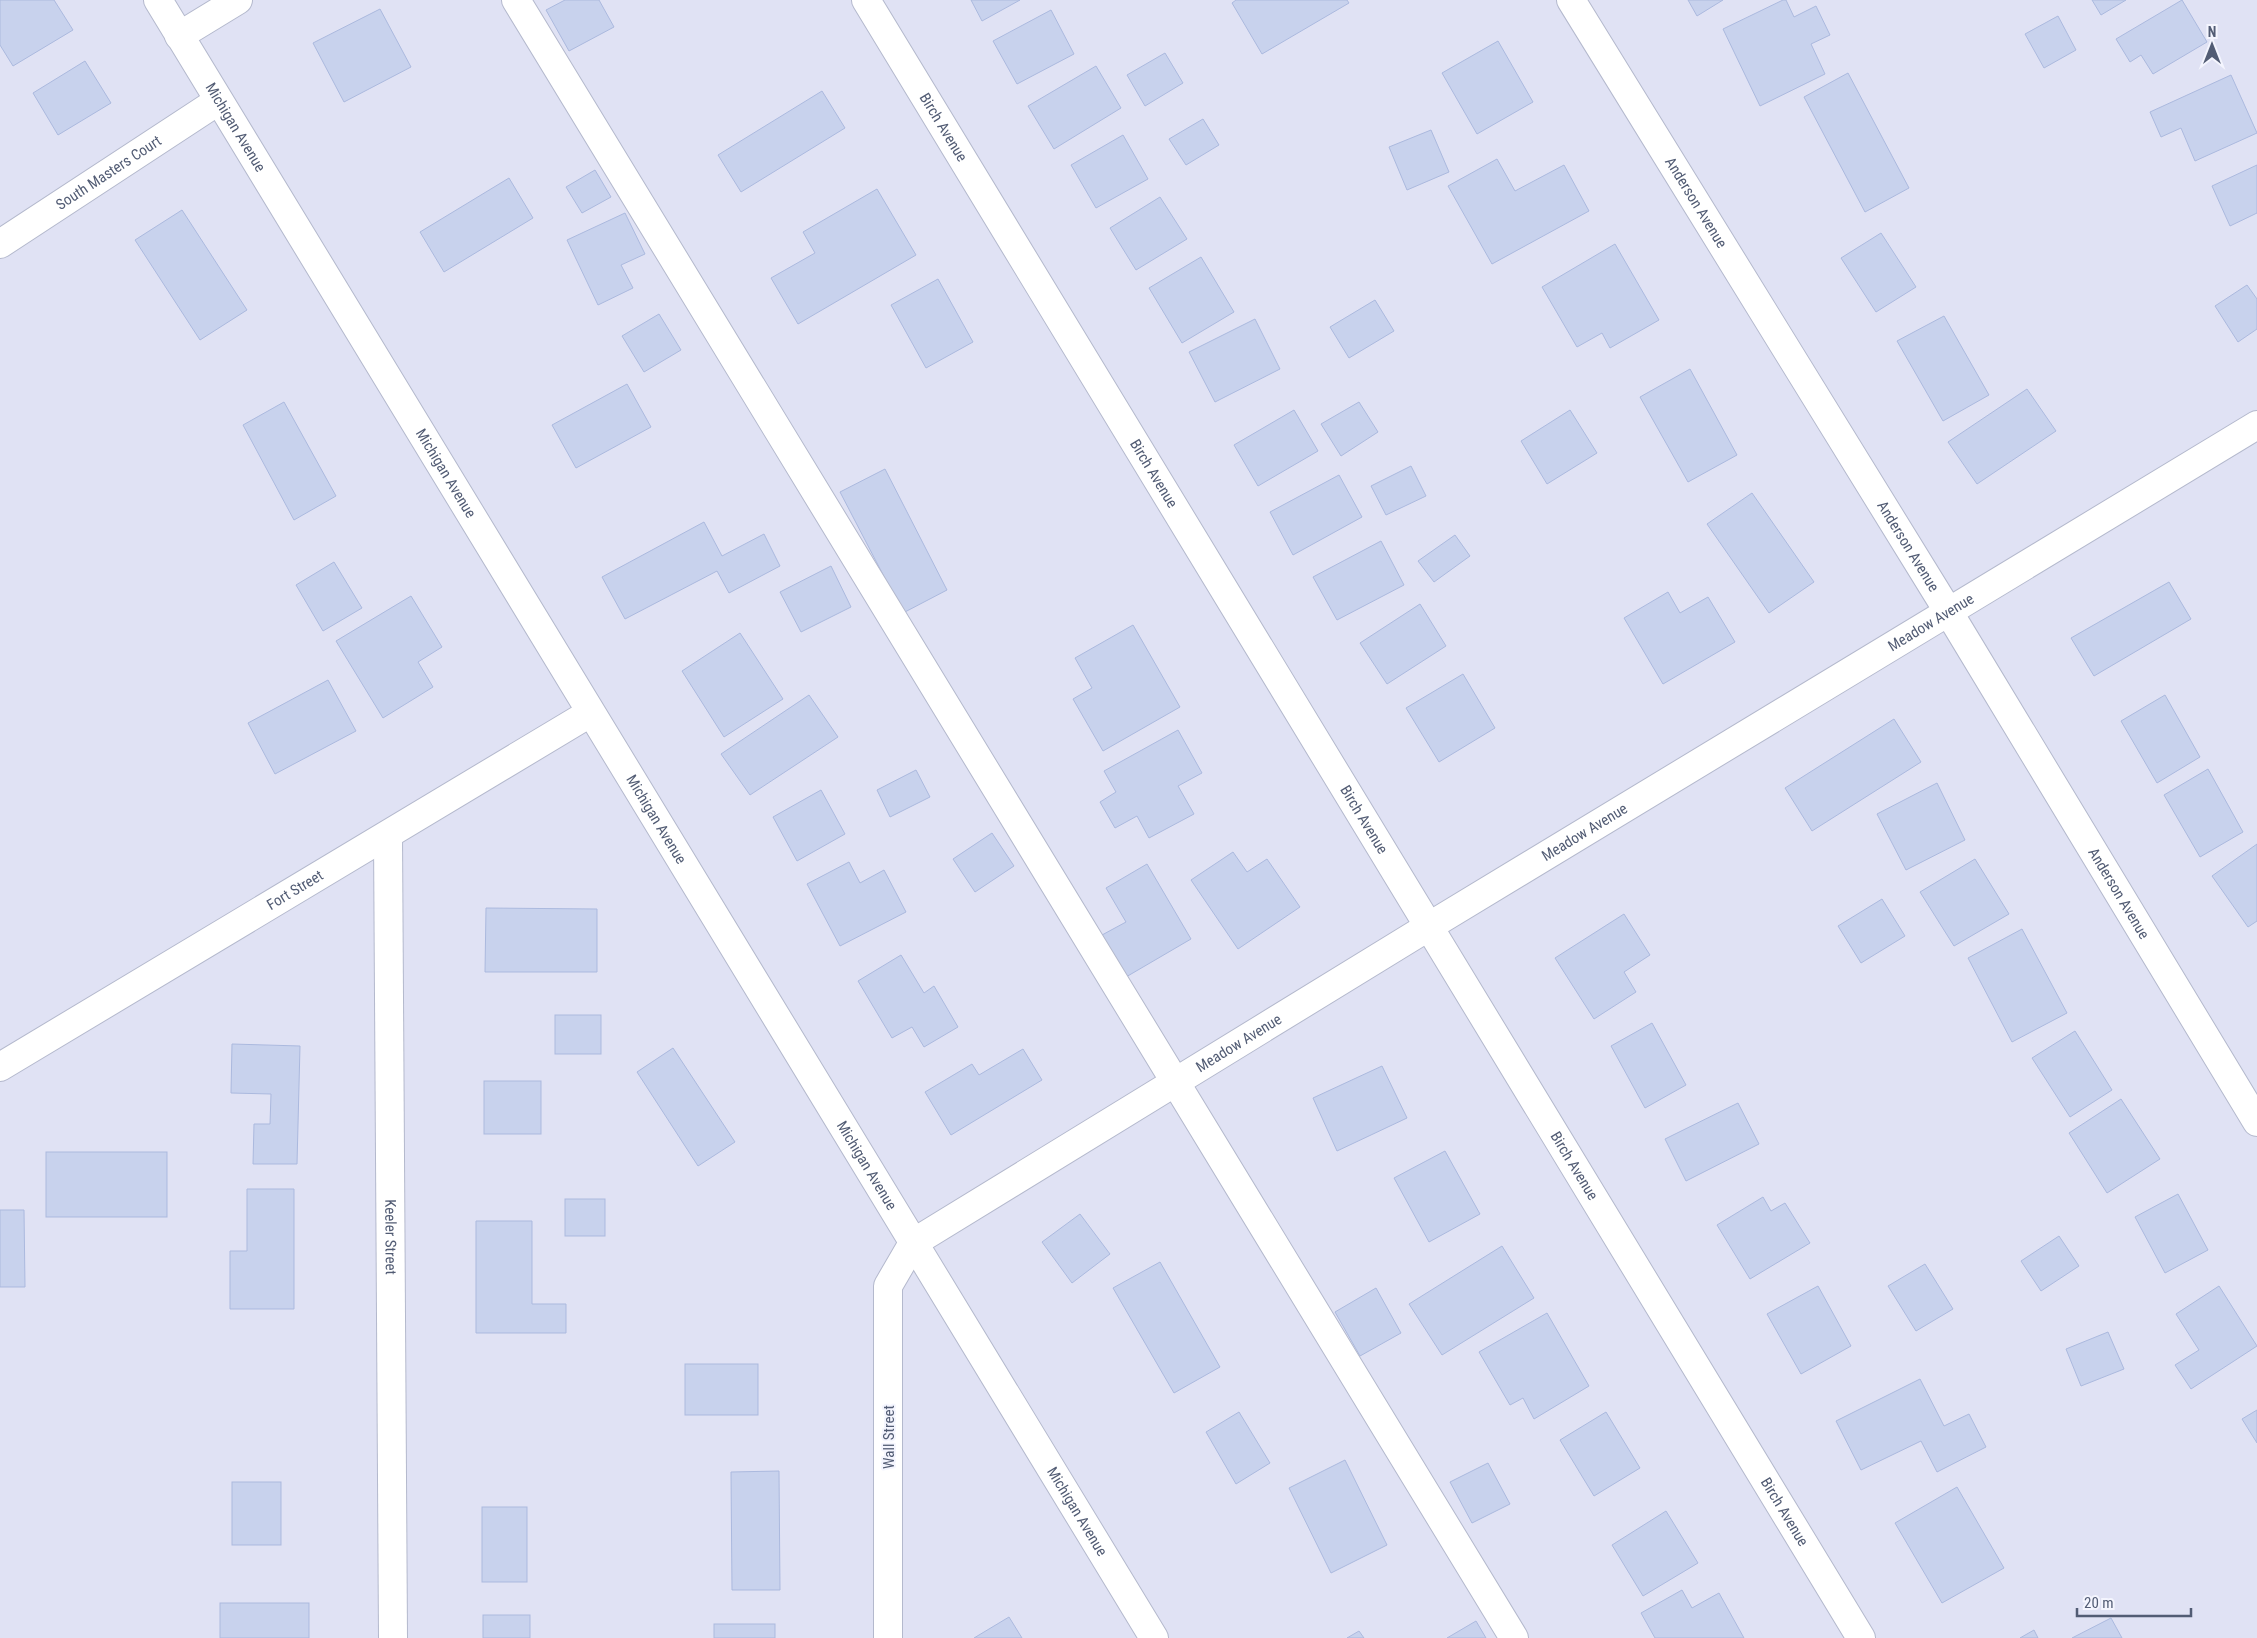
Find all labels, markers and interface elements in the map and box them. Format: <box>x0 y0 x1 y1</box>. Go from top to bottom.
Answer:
north arrow <box>2187 20 2237 70</box>
text: N <box>2208 24 2216 40</box>
street label: Michigan Avenue <box>201 79 269 175</box>
street label: Birch Avenue <box>916 90 971 165</box>
street label: South Masters Court <box>53 132 165 214</box>
street label: Anderson Avenue <box>1661 154 1731 251</box>
street label: Michigan Avenue <box>412 426 480 521</box>
street label: Birch Avenue <box>1126 436 1181 511</box>
street label: Anderson Avenue <box>1873 498 1943 595</box>
street label: Meadow Avenue <box>1885 590 1977 655</box>
street label: Michigan Avenue <box>622 772 690 867</box>
street label: Birch Avenue <box>1336 782 1392 857</box>
street label: Meadow Avenue <box>1538 799 1631 865</box>
street label: Anderson Avenue <box>2084 845 2153 942</box>
street label: Fort Street <box>263 866 326 914</box>
street label: Meadow Avenue <box>1193 1010 1285 1076</box>
street label: Michigan Avenue <box>833 1118 901 1213</box>
street label: Birch Avenue <box>1546 1128 1602 1203</box>
street label: Keeler Street <box>381 1199 400 1275</box>
street label: Wall Street <box>880 1405 898 1469</box>
street label: Michigan Avenue <box>1043 1464 1111 1559</box>
street label: Birch Avenue <box>1757 1474 1812 1549</box>
scale bar <box>2077 1586 2191 1618</box>
text: 20 m <box>2084 1594 2114 1612</box>

